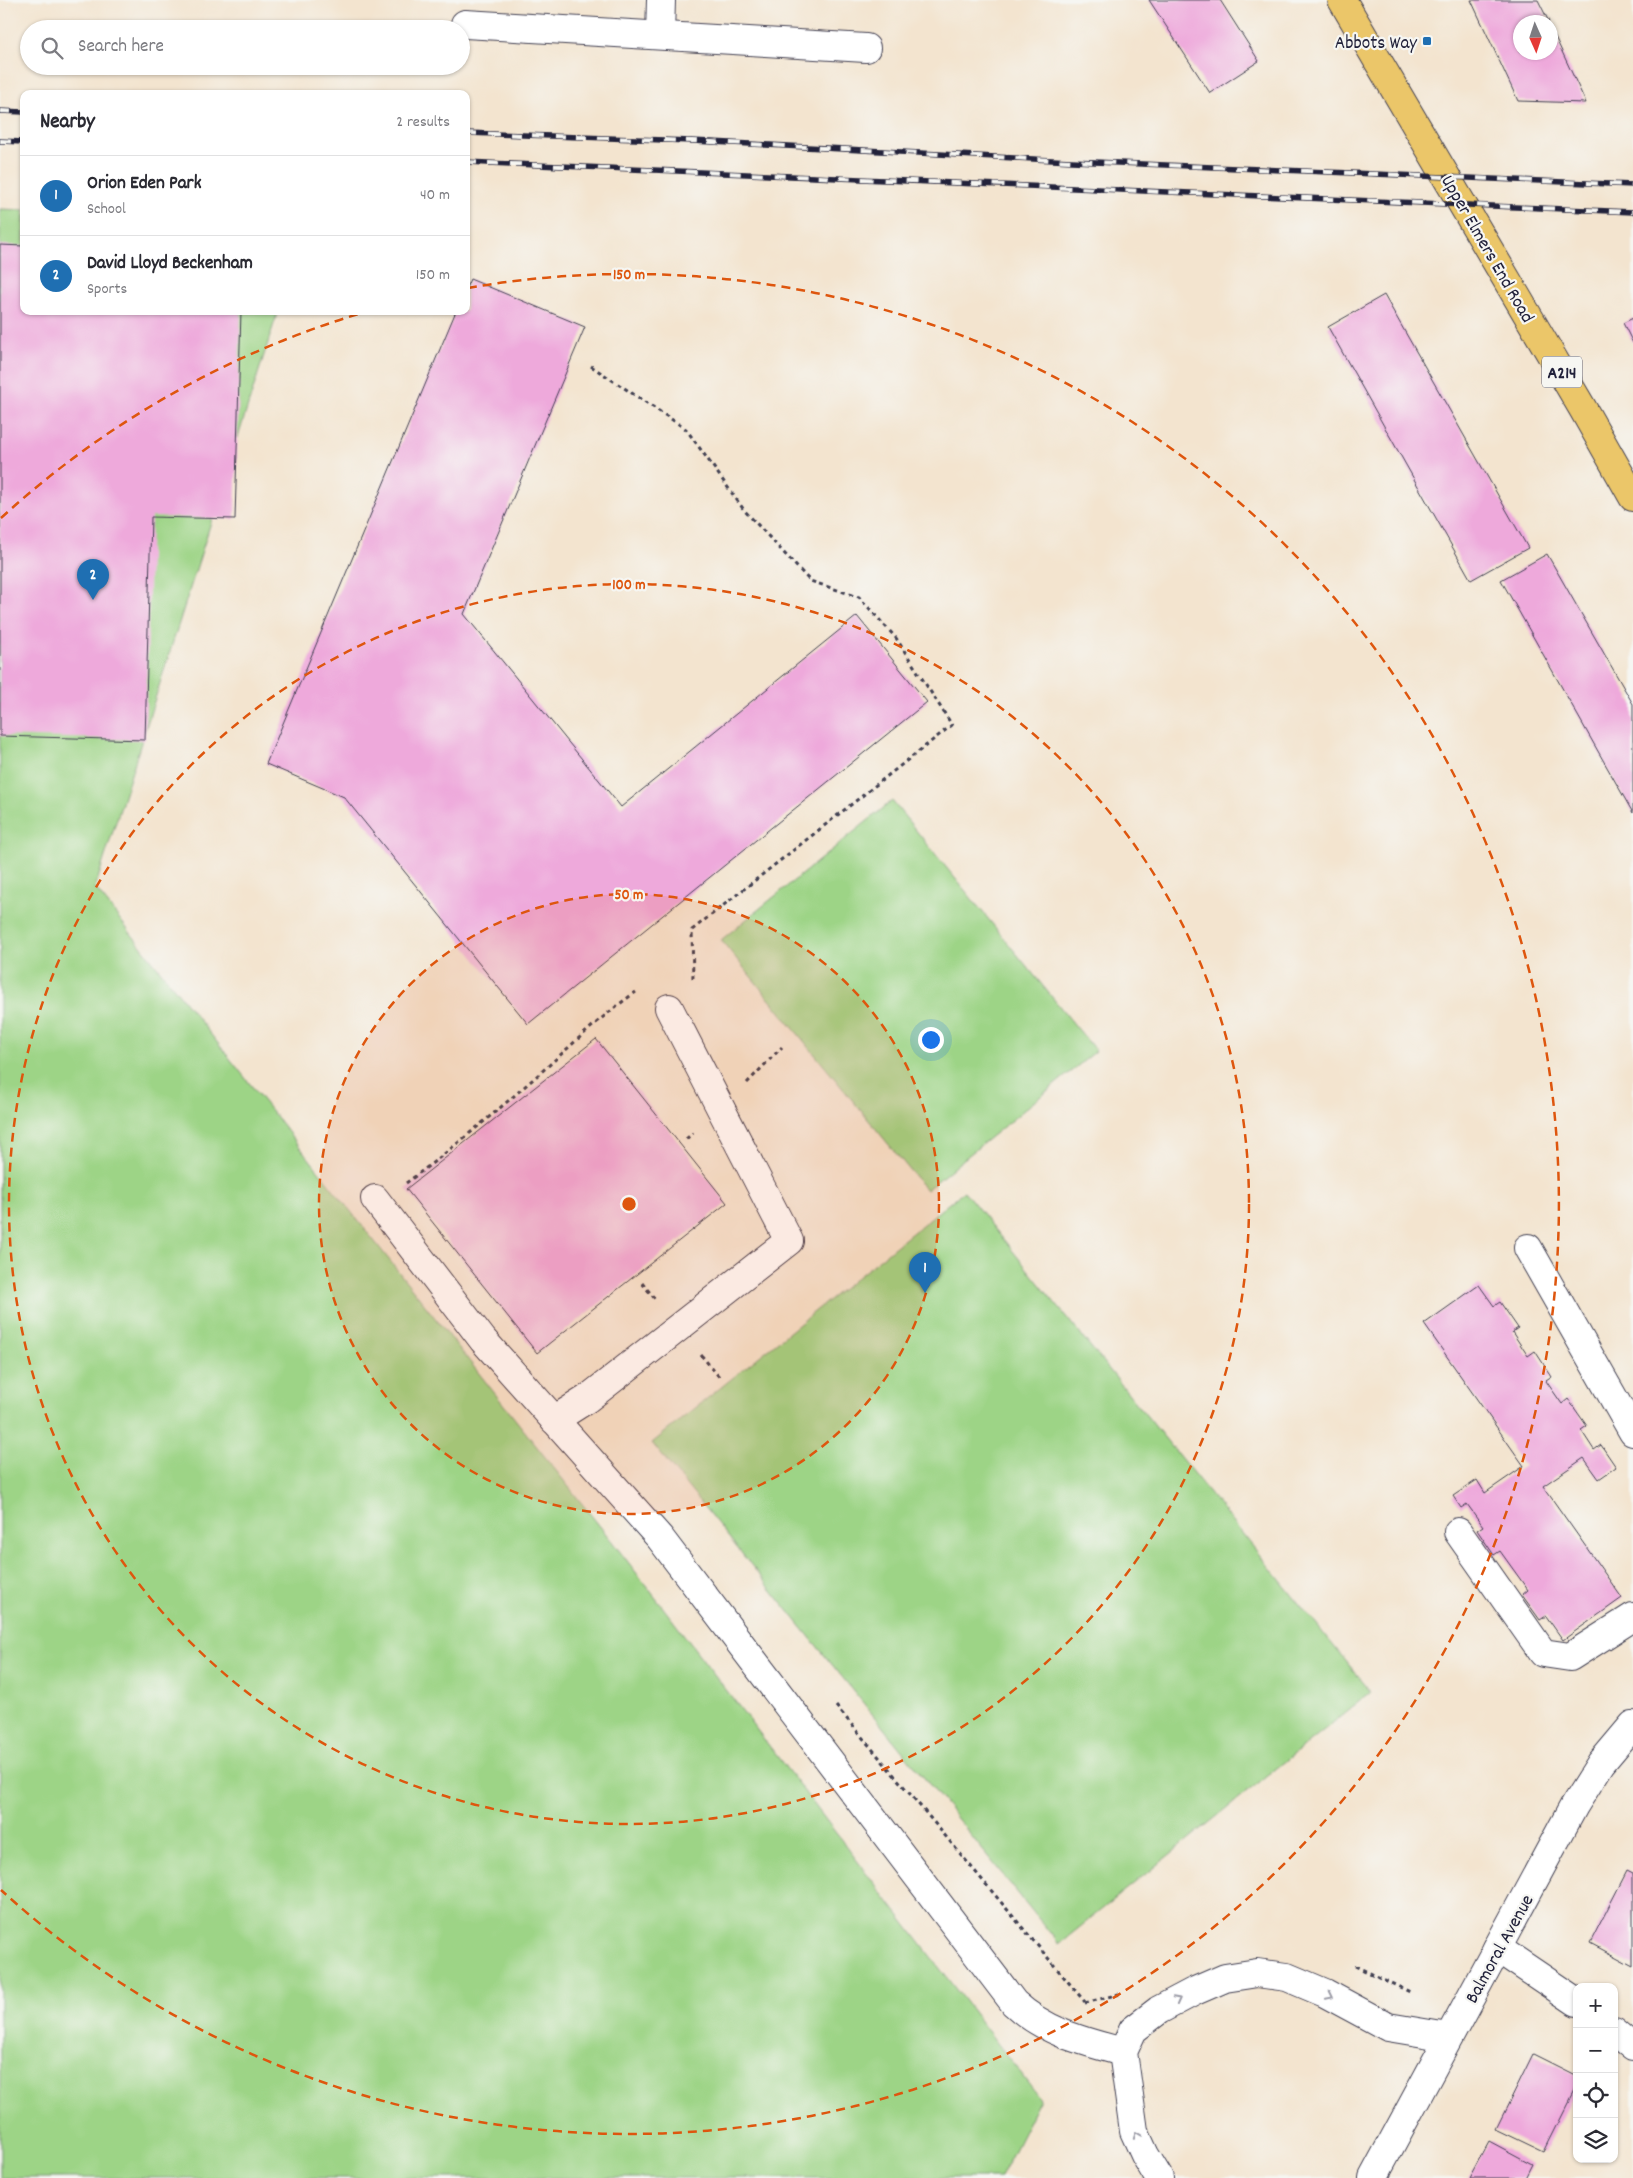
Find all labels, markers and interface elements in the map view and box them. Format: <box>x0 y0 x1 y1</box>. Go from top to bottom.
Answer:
north arrow <box>1513 15 1558 60</box>
search box <box>20 20 470 75</box>
place label: Abbots Way <box>1335 31 1417 58</box>
icon: search <box>38 34 66 62</box>
text: Search here <box>78 34 164 61</box>
marker: Abbots Way <box>1421 35 1433 47</box>
text: Nearby <box>40 108 95 138</box>
text: 2 results <box>396 111 450 134</box>
text: Orion Eden Park <box>87 171 201 198</box>
street label: Upper Elmers End Road <box>1433 171 1539 329</box>
text: 1 <box>54 184 58 207</box>
text: 40 m <box>420 184 450 207</box>
text: School <box>87 198 126 221</box>
text: David Lloyd Beckenham <box>87 251 253 278</box>
text: 2 <box>53 264 60 287</box>
text: 150 m <box>416 264 450 287</box>
text: 150 m <box>613 265 645 287</box>
text: Sports <box>87 278 127 301</box>
road number: A214 <box>1542 357 1582 388</box>
pin: 2 <box>77 559 109 600</box>
text: 100 m <box>612 575 646 597</box>
text: 50 m <box>615 885 643 907</box>
your location <box>918 1027 944 1053</box>
centre of rings <box>620 1195 638 1213</box>
pin: 1 <box>909 1252 941 1293</box>
street label: Balmoral Avenue <box>1460 1890 1542 2009</box>
map controls <box>1573 1983 1618 2163</box>
button: + <box>1573 1983 1618 2028</box>
one-way arrow <box>1325 1990 1334 2000</box>
one-way arrow <box>1172 1996 1181 2006</box>
button: − <box>1573 2028 1618 2073</box>
button: locate <box>1573 2073 1618 2118</box>
button: layers <box>1573 2118 1618 2163</box>
one-way arrow <box>1132 2131 1143 2140</box>

